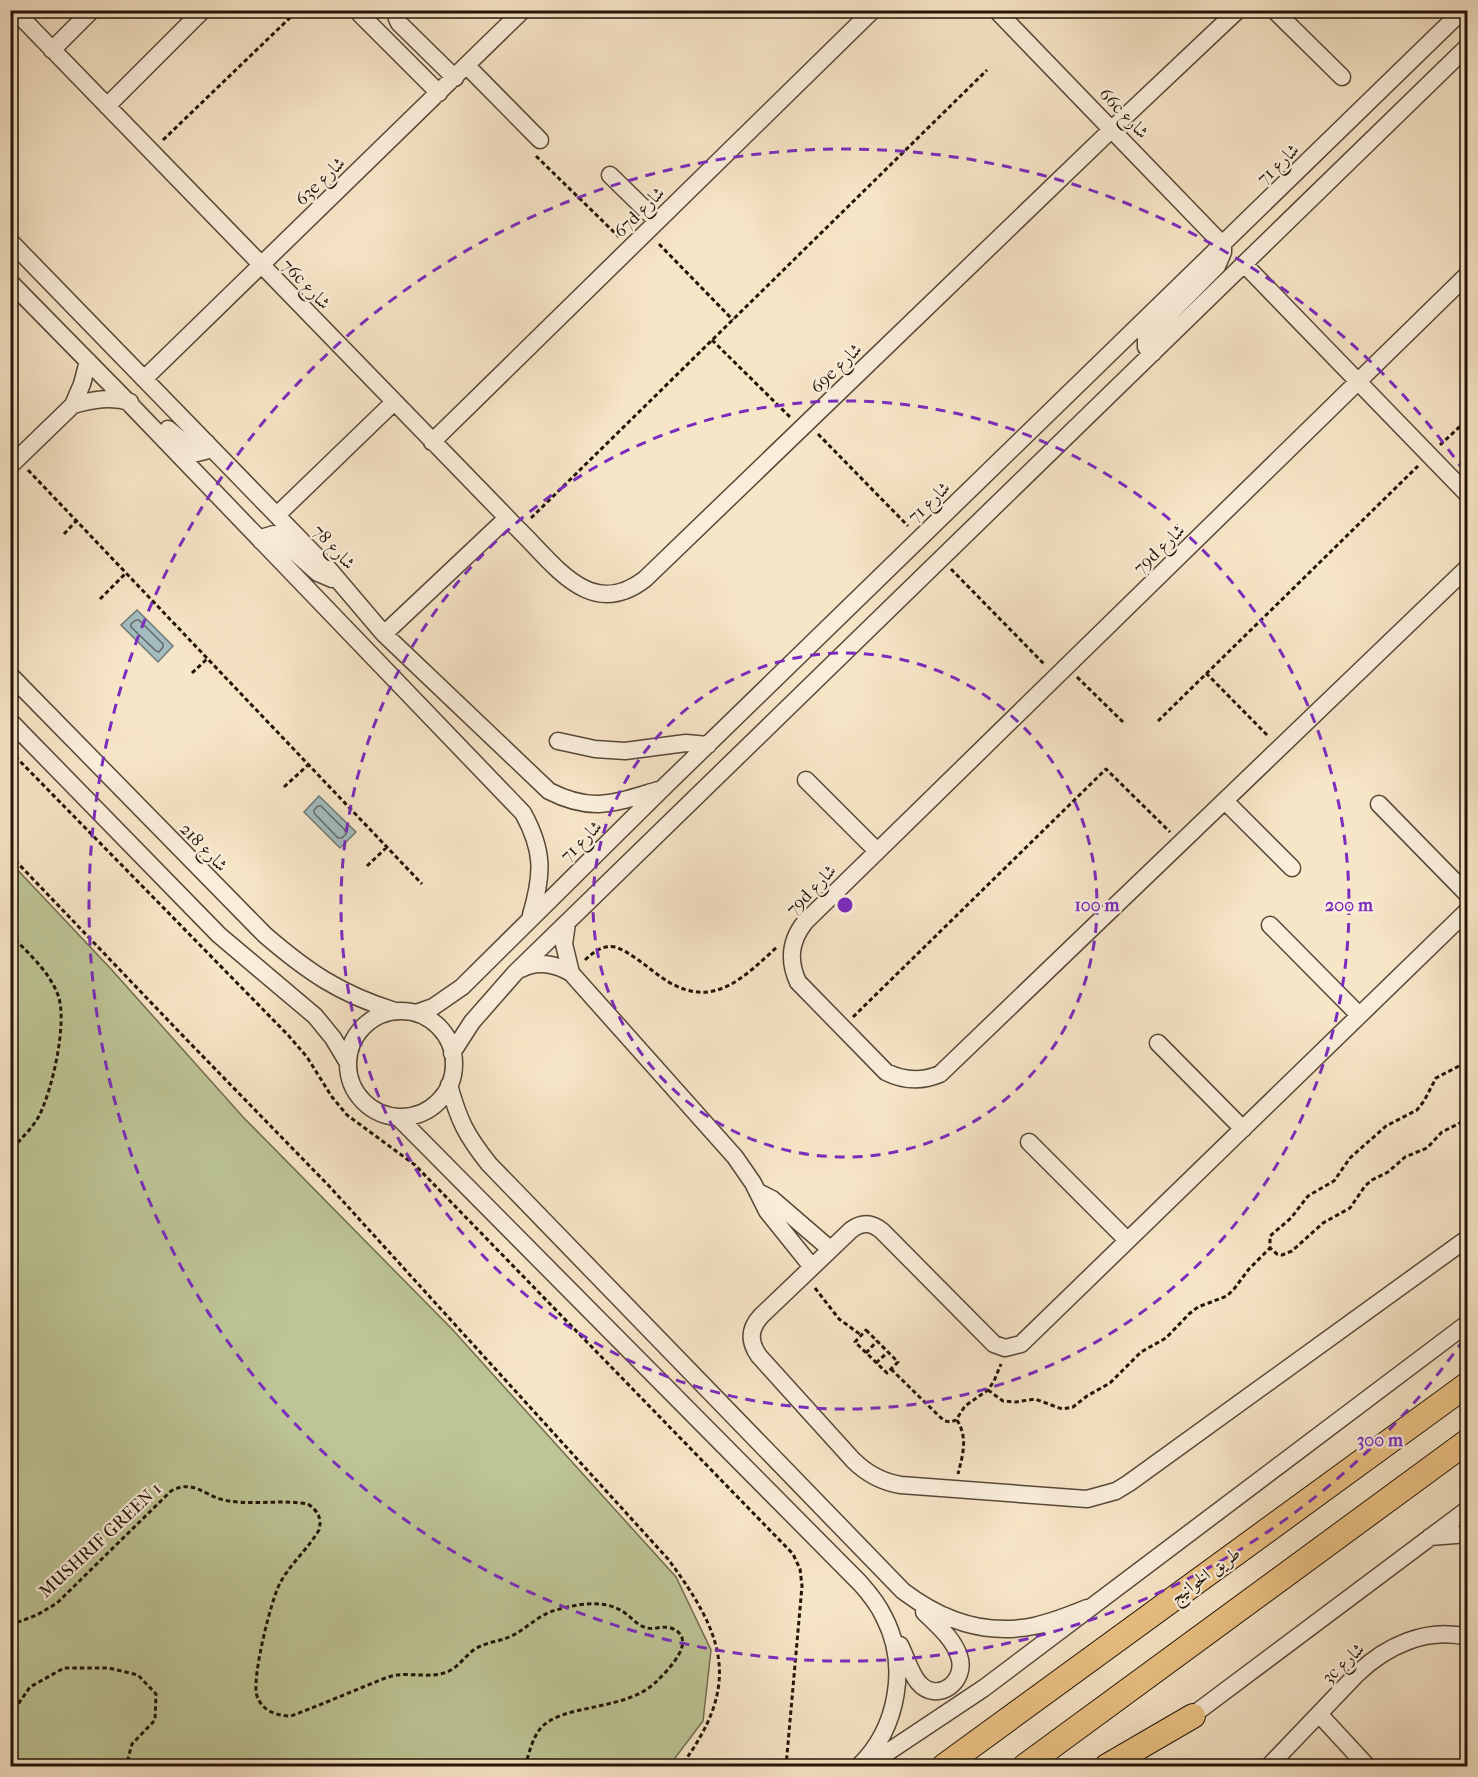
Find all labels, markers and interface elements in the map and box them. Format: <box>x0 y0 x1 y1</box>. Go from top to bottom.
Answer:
street label: 66c شارع <box>1091 84 1153 146</box>
street label: شارع 71 <box>1253 139 1306 192</box>
street label: 63e شارع <box>291 153 352 213</box>
street label: 67d شارع <box>610 183 672 245</box>
street label: 76c شارع <box>274 255 335 317</box>
street label: 69e شارع <box>806 339 869 401</box>
street label: شارع 71 <box>904 477 957 530</box>
street label: 79d شارع <box>1129 520 1192 582</box>
street label: شارع 78 <box>305 521 359 577</box>
street label: شارع 71 <box>556 816 609 869</box>
street label: شارع 218 <box>172 819 232 879</box>
street label: 79d شارع <box>782 860 844 923</box>
centre of rings <box>835 895 855 915</box>
text: 100 m <box>1074 895 1121 916</box>
text: 200 m <box>1325 895 1374 916</box>
text: 300 m <box>1357 1430 1404 1451</box>
street label: MUSHRIF GREEN 1 <box>35 1478 166 1602</box>
street label: طريق الخوانيج <box>1166 1543 1247 1612</box>
street label: 3c شارع <box>1318 1638 1372 1691</box>

